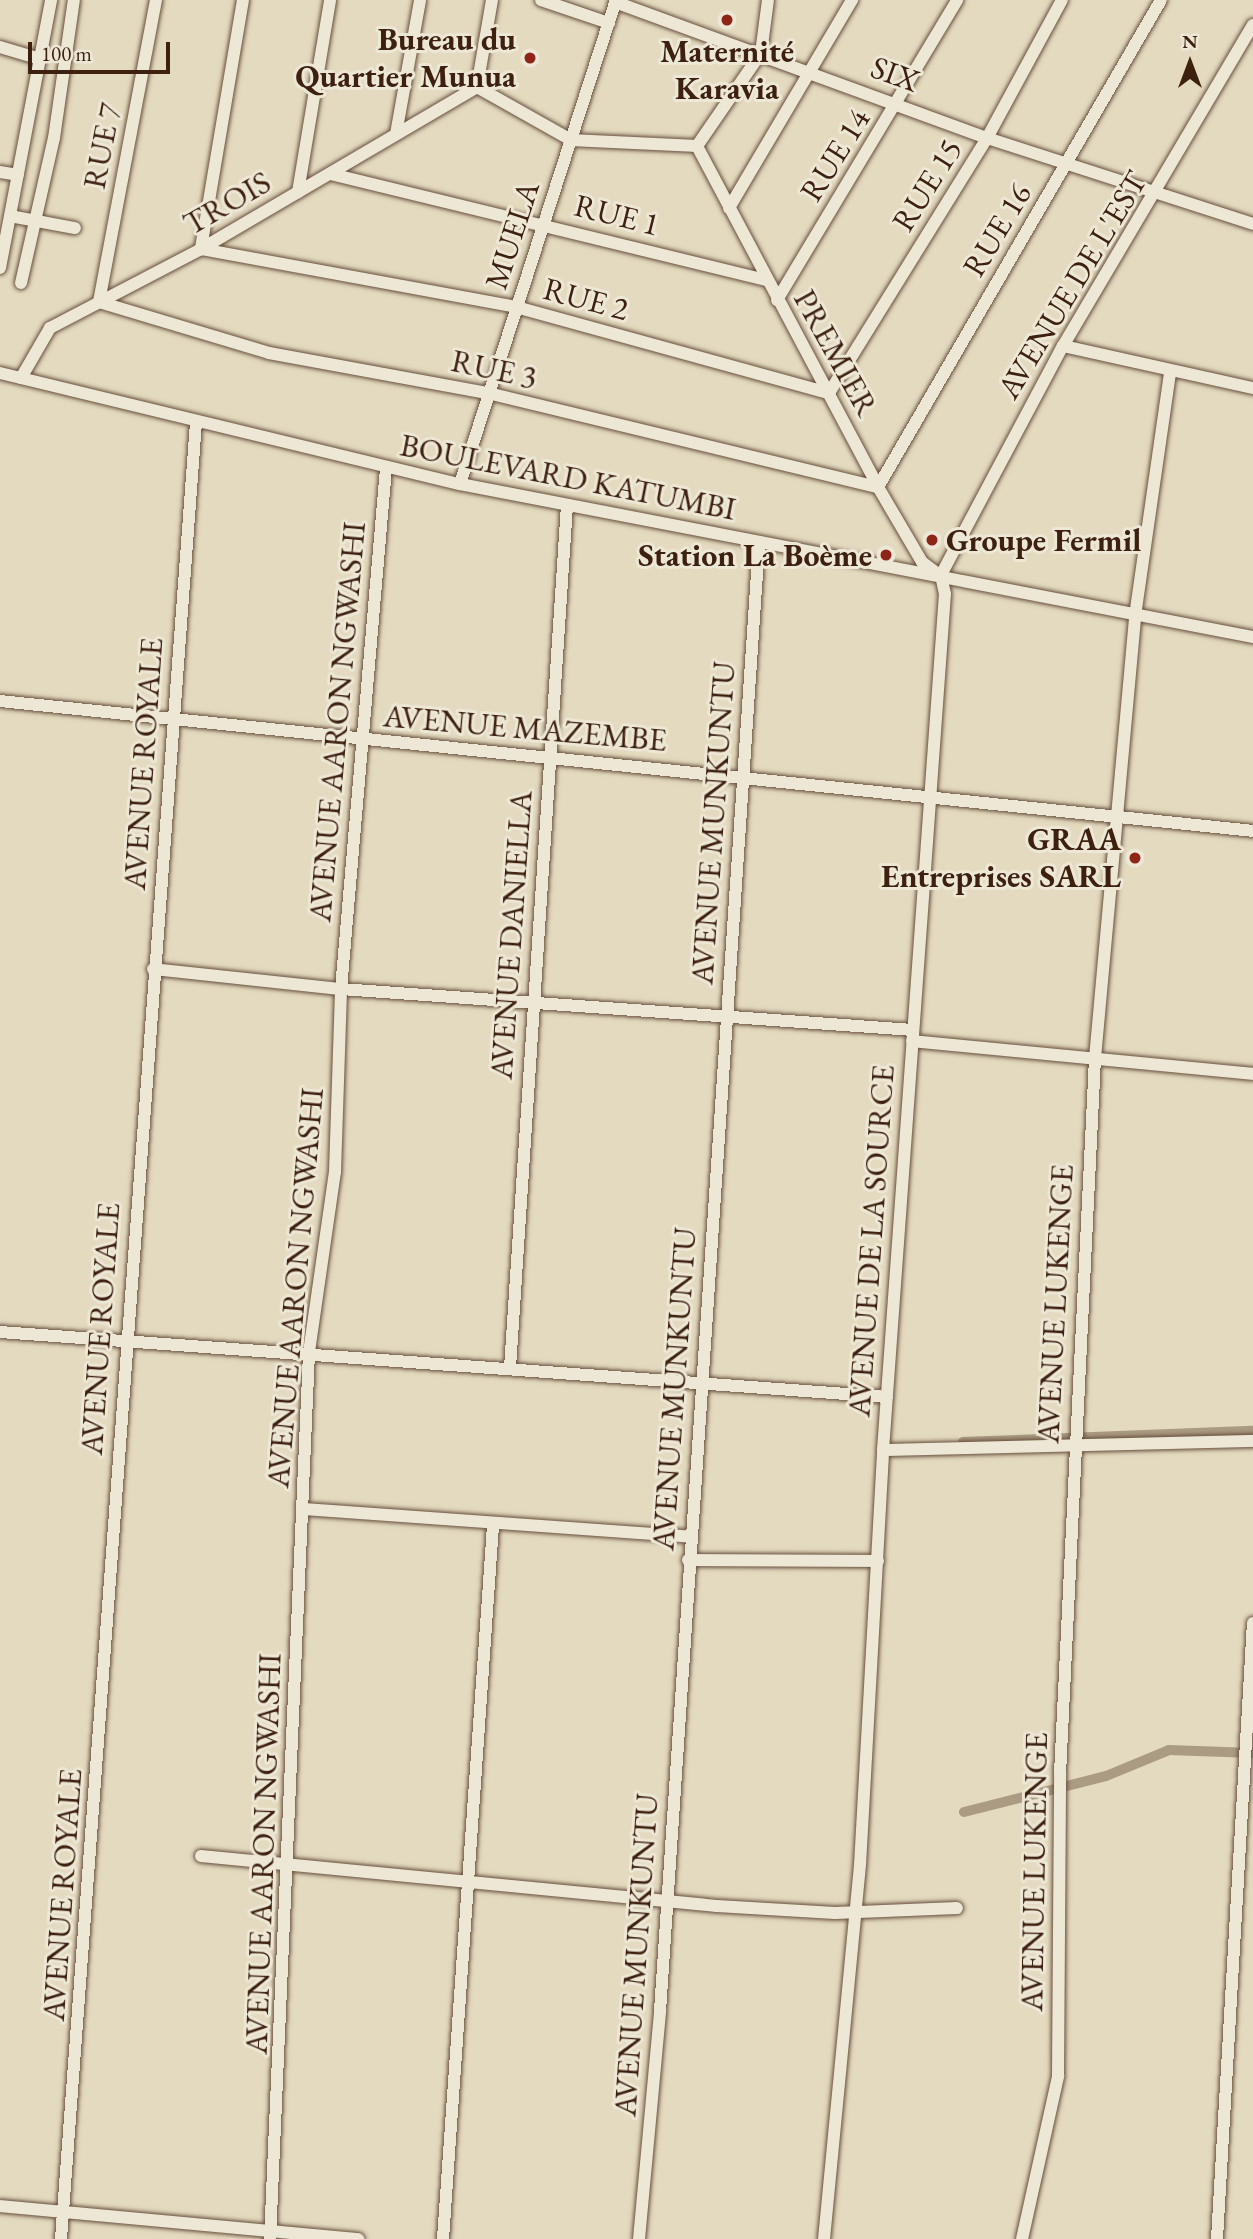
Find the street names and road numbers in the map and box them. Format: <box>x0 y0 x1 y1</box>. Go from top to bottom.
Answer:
street label: SIX <box>866 48 924 100</box>
street label: RUE 7 <box>75 100 129 192</box>
street label: RUE 14 <box>792 102 878 208</box>
street label: RUE 15 <box>884 132 970 238</box>
street label: TROIS <box>177 163 277 243</box>
street label: AVENUE DE L'EST <box>989 164 1155 406</box>
street label: MUELA <box>477 176 547 294</box>
street label: RUE 16 <box>954 177 1040 283</box>
street label: RUE 1 <box>571 186 663 244</box>
street label: RUE 2 <box>539 269 633 329</box>
street label: PREMIER <box>785 283 887 423</box>
street label: RUE 3 <box>448 341 540 397</box>
street label: BOULEVARD KATUMBI <box>397 426 739 528</box>
street label: AVENUE AARON NGWASHI <box>300 520 374 924</box>
street label: AVENUE ROYALE <box>115 636 171 892</box>
street label: AVENUE MUNKUNTU <box>683 660 743 986</box>
street label: AVENUE MAZEMBE <box>382 696 668 760</box>
street label: AVENUE DANIELLA <box>482 789 540 1081</box>
street label: AVENUE DE LA SOURCE <box>840 1064 902 1418</box>
street label: AVENUE AARON NGWASHI <box>258 1086 332 1490</box>
street label: AVENUE LUKENGE <box>1029 1163 1081 1445</box>
street label: AVENUE ROYALE <box>72 1201 128 1457</box>
street label: AVENUE MUNKUNTU <box>644 1226 704 1552</box>
street label: AVENUE AARON NGWASHI <box>237 1653 289 2055</box>
street label: AVENUE LUKENGE <box>1012 1732 1056 2012</box>
street label: AVENUE ROYALE <box>34 1767 90 2023</box>
street label: AVENUE MUNKUNTU <box>606 1792 666 2118</box>

